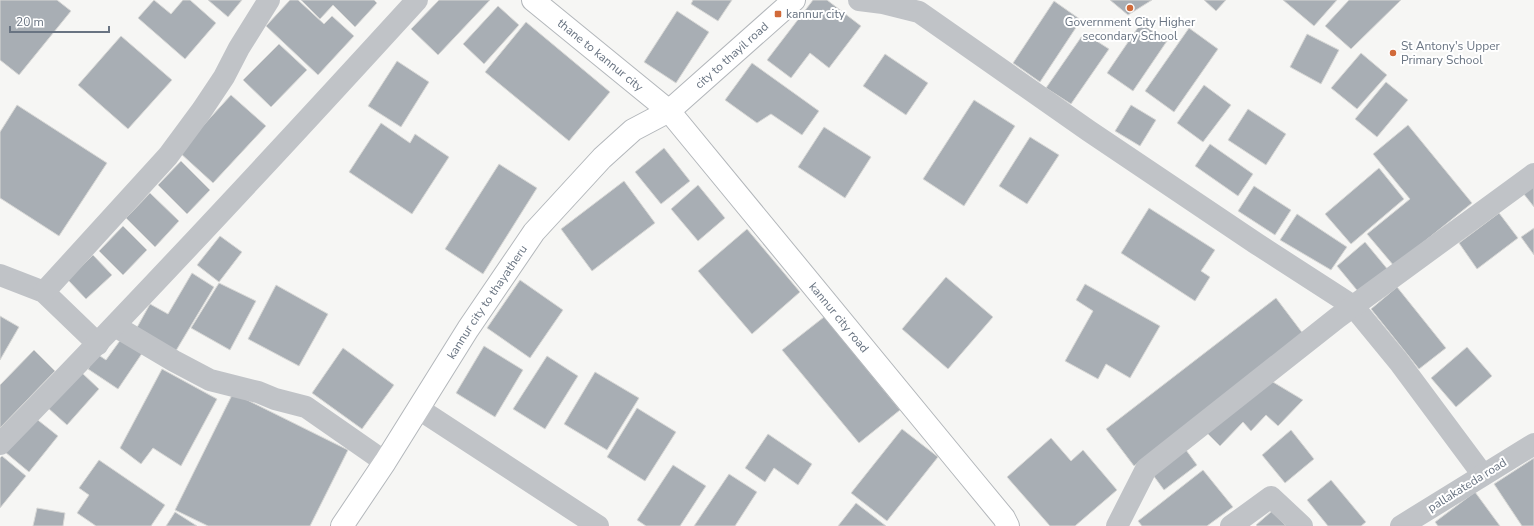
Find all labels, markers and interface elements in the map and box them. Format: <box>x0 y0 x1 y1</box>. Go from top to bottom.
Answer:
marker: Government City Higher secondary School <box>1125 3 1135 13</box>
place label: kannur city <box>786 6 846 22</box>
scale bar <box>10 8 109 34</box>
marker: kannur city <box>773 9 783 19</box>
text: 20 m <box>16 14 44 30</box>
place label: Government City Higher secondary School <box>1065 14 1196 44</box>
street label: thane to kannur city <box>554 15 647 95</box>
street label: city to thayil road <box>692 18 772 92</box>
place label: St Antony's Upper Primary School <box>1401 38 1501 68</box>
marker: St Antony's Upper Primary School <box>1388 48 1398 58</box>
street label: kannur city to thayatheru <box>443 242 531 362</box>
street label: kannur city road <box>805 279 873 356</box>
street label: pallakateda road <box>1424 454 1510 516</box>

